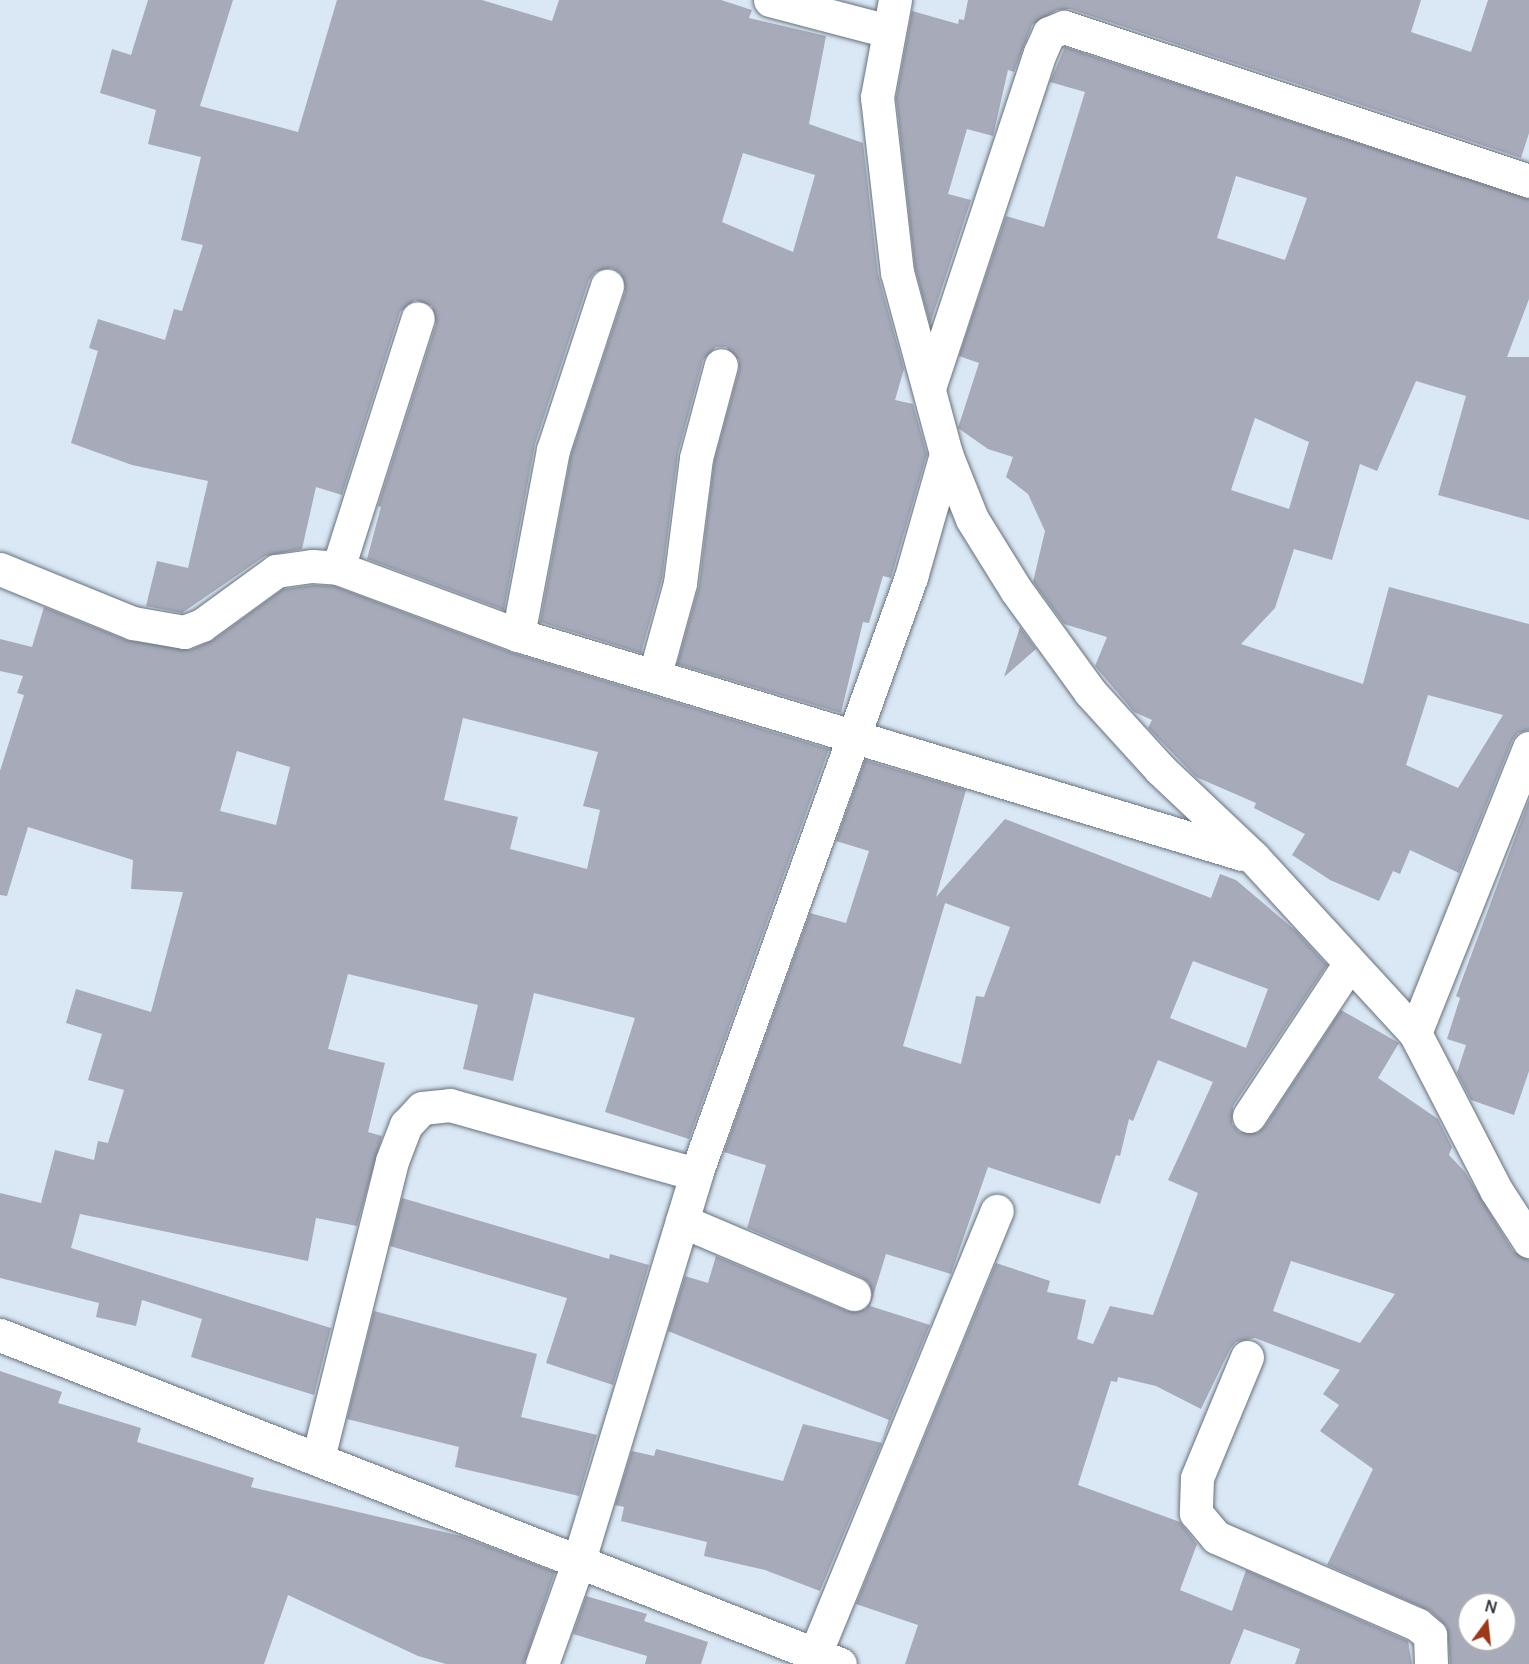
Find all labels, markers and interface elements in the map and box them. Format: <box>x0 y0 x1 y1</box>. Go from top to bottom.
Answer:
north arrow <box>1457 1592 1517 1652</box>
text: N <box>1483 1594 1500 1619</box>

